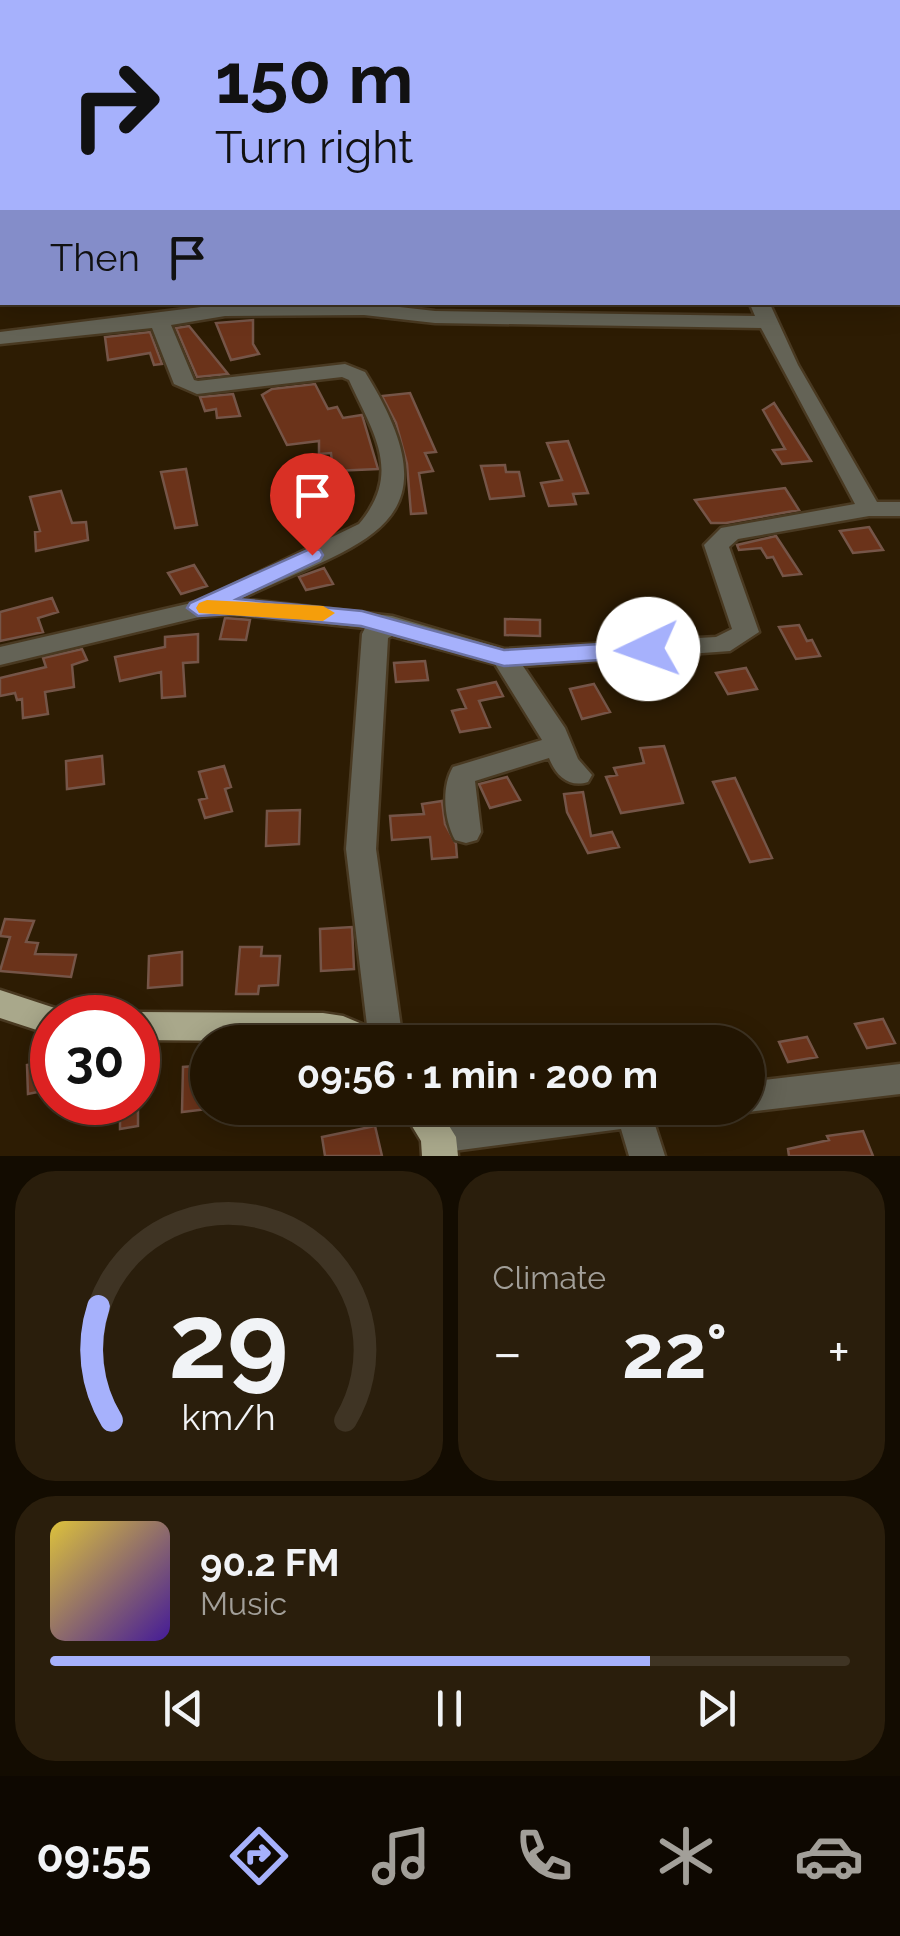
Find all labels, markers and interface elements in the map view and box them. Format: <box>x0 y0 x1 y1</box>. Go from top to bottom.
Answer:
text: 150 m <box>215 37 413 119</box>
icon: right <box>50 40 180 170</box>
text: Turn right <box>215 121 413 174</box>
icon: arrive <box>160 230 215 285</box>
text: Then <box>50 235 140 280</box>
pin <box>270 453 355 556</box>
icon: arrive <box>285 468 340 523</box>
position arrow <box>596 597 700 701</box>
speed limit sign: 30 <box>30 995 160 1125</box>
text: 09:56 · 1 min · 200 m <box>297 1052 658 1097</box>
text: Climate <box>493 1259 606 1296</box>
text: 29 <box>169 1280 289 1402</box>
text: 22° <box>622 1307 727 1396</box>
text: − <box>493 1320 522 1385</box>
text: + <box>827 1320 850 1385</box>
text: km/h <box>182 1396 276 1438</box>
text: 90.2 FM <box>200 1540 340 1585</box>
text: Music <box>200 1585 287 1622</box>
icon: previous <box>156 1681 211 1736</box>
icon: pause <box>422 1681 477 1736</box>
icon: next <box>689 1681 744 1736</box>
icon: directions <box>224 1821 294 1891</box>
icon: music <box>366 1821 436 1891</box>
icon: phone <box>509 1821 579 1891</box>
icon: climate <box>651 1821 721 1891</box>
icon: car <box>794 1821 864 1891</box>
text: 09:55 <box>36 1830 151 1883</box>

